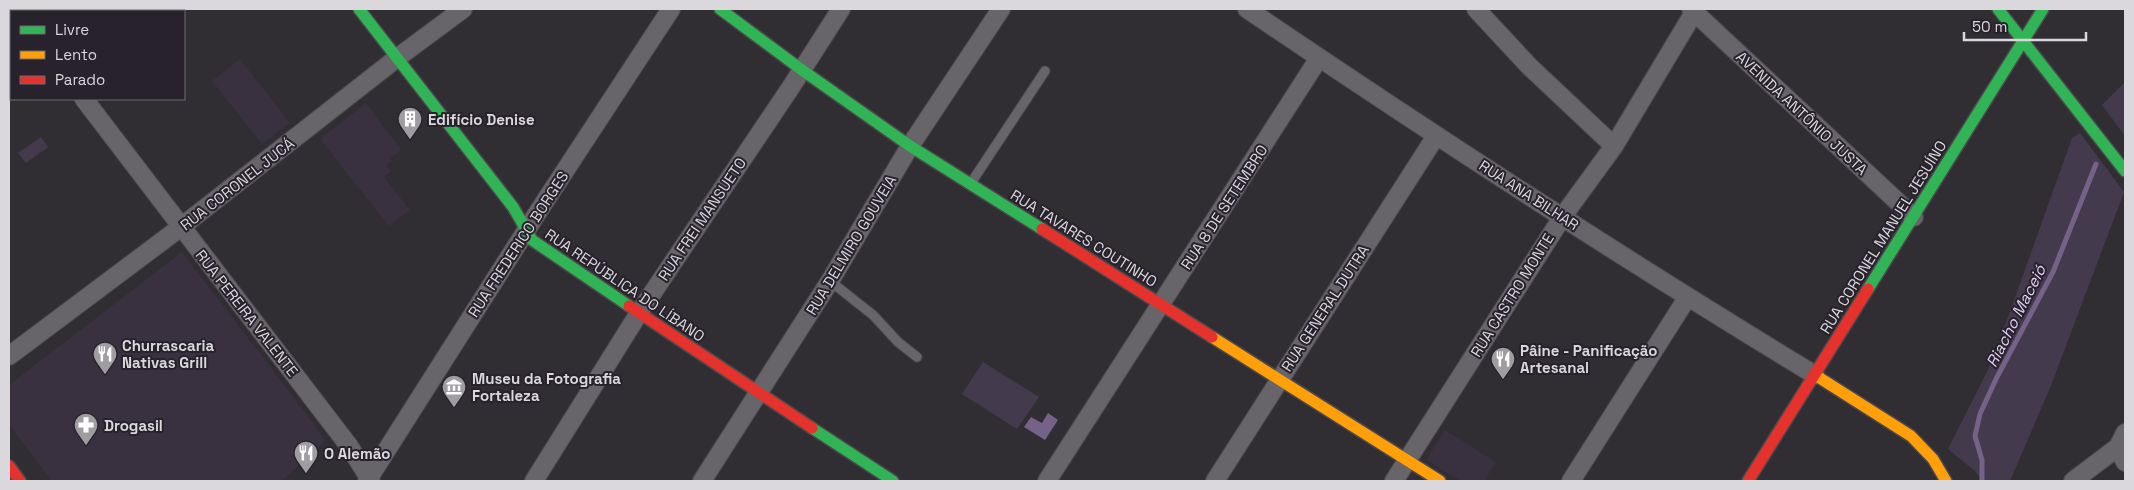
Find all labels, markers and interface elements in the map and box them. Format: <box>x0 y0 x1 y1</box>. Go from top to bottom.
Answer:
legend <box>10 10 185 100</box>
scale bar <box>1964 10 2086 42</box>
text: 50 m <box>1972 17 2007 36</box>
text: Livre <box>55 20 89 39</box>
text: Lento <box>55 45 97 64</box>
street label: AVENIDA ANTÔNIO JUSTA <box>1732 47 1872 179</box>
text: Parado <box>55 70 105 89</box>
building icon: Edifício Denise <box>397 106 423 140</box>
place label: Edifício Denise <box>428 110 535 129</box>
street label: RUA CORONEL JUCÁ <box>176 133 298 234</box>
street label: RUA CORONEL MANUEL JESUÍNO <box>1816 137 1950 337</box>
street label: RUA 8 DE SETEMBRO <box>1177 141 1271 273</box>
street label: RUA FREI MANSUETO <box>654 154 750 284</box>
street label: RUA ANA BILHAR <box>1476 156 1582 234</box>
street label: RUA FREDERICO BORGES <box>464 167 572 321</box>
street label: RUA DELMIRO GOUVEIA <box>802 171 901 318</box>
street label: RUA TAVARES COUTINHO <box>1007 185 1161 291</box>
street label: RUA REPÚBLICA DO LÍBANO <box>541 224 709 346</box>
street label: RUA CASTRO MONTE <box>1466 230 1558 360</box>
street label: RUA GENERAL DUTRA <box>1277 241 1373 375</box>
street label: RUA PEREIRA VALENTE <box>192 246 302 380</box>
water label: Riacho Maceió <box>1981 260 2051 371</box>
place label: Churrascaria Nativas Grill <box>122 336 215 372</box>
restaurant icon: Churrascaria Nativas Grill <box>92 341 118 375</box>
place label: Pâine - Panificação Artesanal <box>1520 341 1658 377</box>
restaurant icon: Pâine - Panificação Artesanal <box>1490 346 1516 380</box>
place label: Museu da Fotografia Fortaleza <box>472 369 621 405</box>
museum icon: Museu da Fotografia Fortaleza <box>441 374 467 408</box>
pharmacy icon: Drogasil <box>73 412 99 446</box>
place label: Drogasil <box>104 416 163 435</box>
restaurant icon: O Alemão <box>293 440 319 474</box>
place label: O Alemão <box>324 444 390 463</box>

